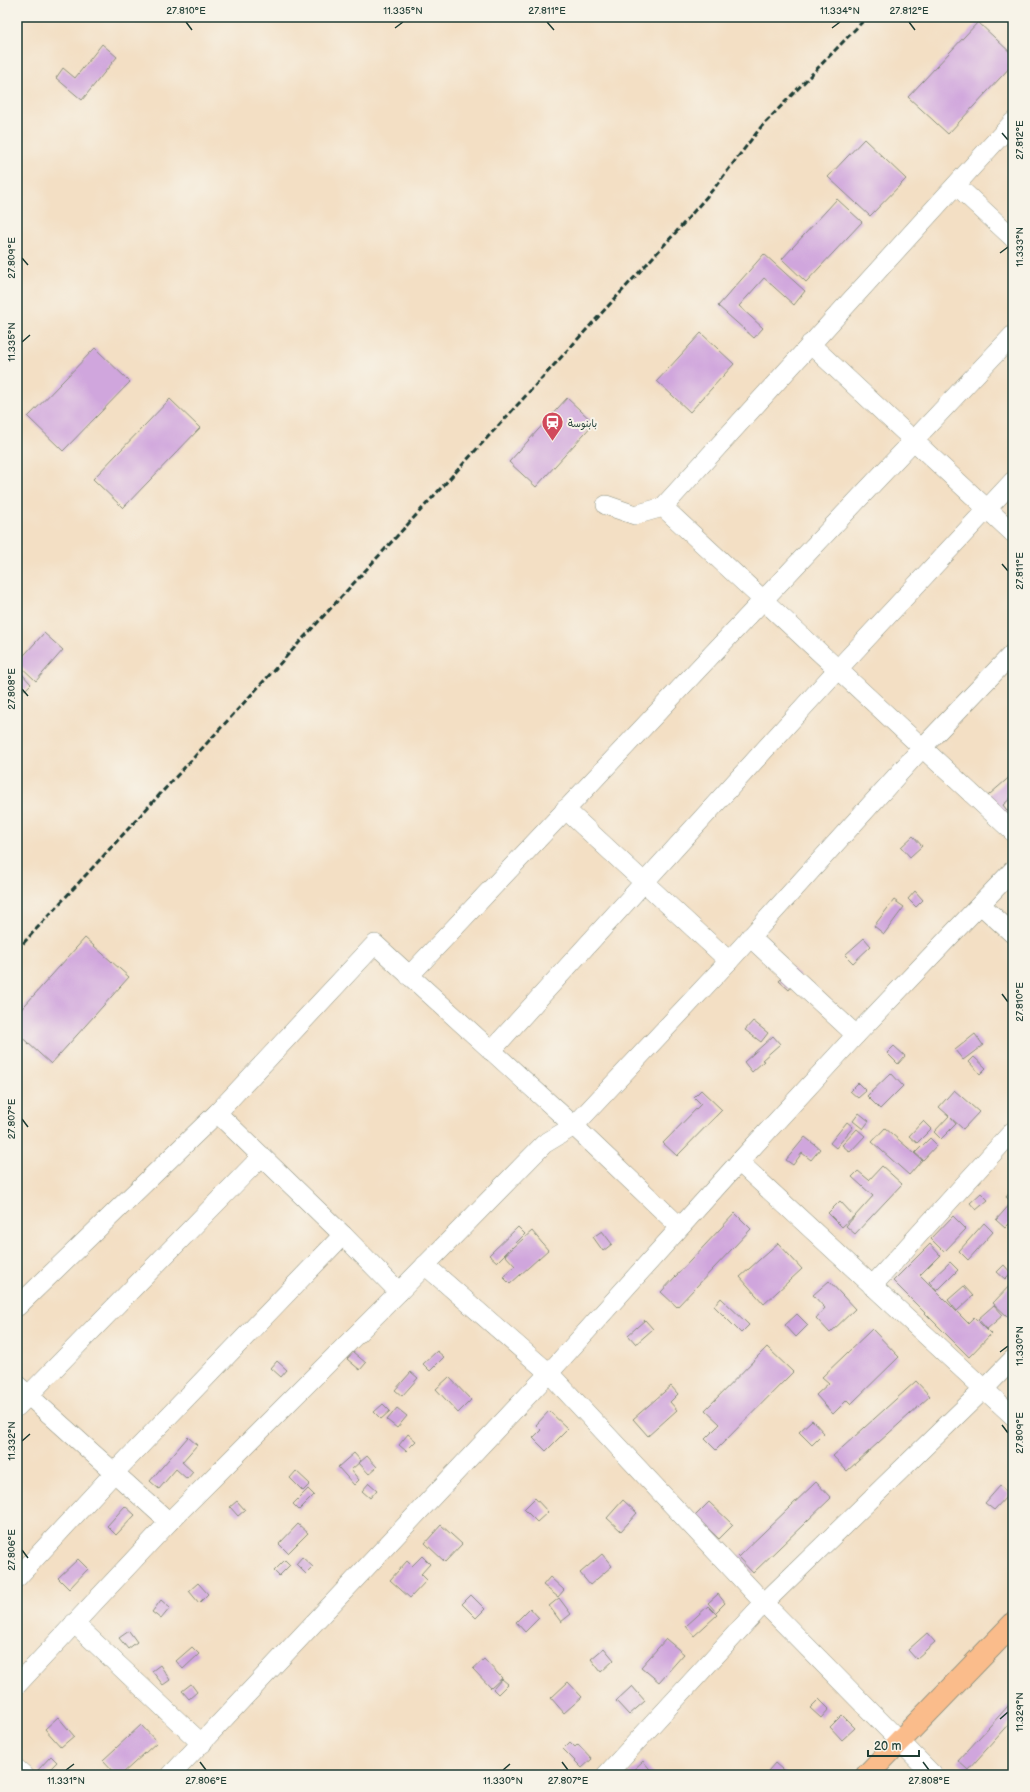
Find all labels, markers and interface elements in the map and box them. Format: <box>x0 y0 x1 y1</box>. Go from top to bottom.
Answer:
text: 27.810°E <box>166 5 206 17</box>
text: 11.335°N <box>383 5 423 17</box>
text: 27.811°E <box>528 5 566 17</box>
text: 11.334°N <box>820 5 860 17</box>
text: 27.812°E <box>889 5 929 17</box>
text: 27.812°E <box>1014 120 1026 160</box>
text: 11.333°N <box>1014 227 1026 267</box>
text: 27.809°E <box>6 237 18 279</box>
text: 11.335°N <box>6 322 18 362</box>
station icon: بابنوسة <box>539 410 565 443</box>
place label: بابنوسة <box>568 418 597 431</box>
text: 27.811°E <box>1014 552 1026 590</box>
text: 27.808°E <box>6 668 18 710</box>
text: 27.810°E <box>1014 982 1026 1022</box>
text: 27.807°E <box>6 1098 18 1139</box>
text: 11.330°N <box>1014 1326 1026 1366</box>
text: 27.809°E <box>1014 1412 1026 1454</box>
text: 11.332°N <box>6 1421 18 1461</box>
text: 27.806°E <box>6 1529 18 1571</box>
text: 11.329°N <box>1014 1692 1026 1732</box>
scale bar <box>868 1732 919 1758</box>
text: 20 m <box>874 1739 901 1754</box>
text: 11.331°N <box>47 1775 85 1787</box>
text: 27.806°E <box>185 1775 227 1787</box>
text: 11.330°N <box>483 1775 523 1787</box>
text: 27.807°E <box>548 1775 589 1787</box>
text: 27.808°E <box>908 1775 950 1787</box>

